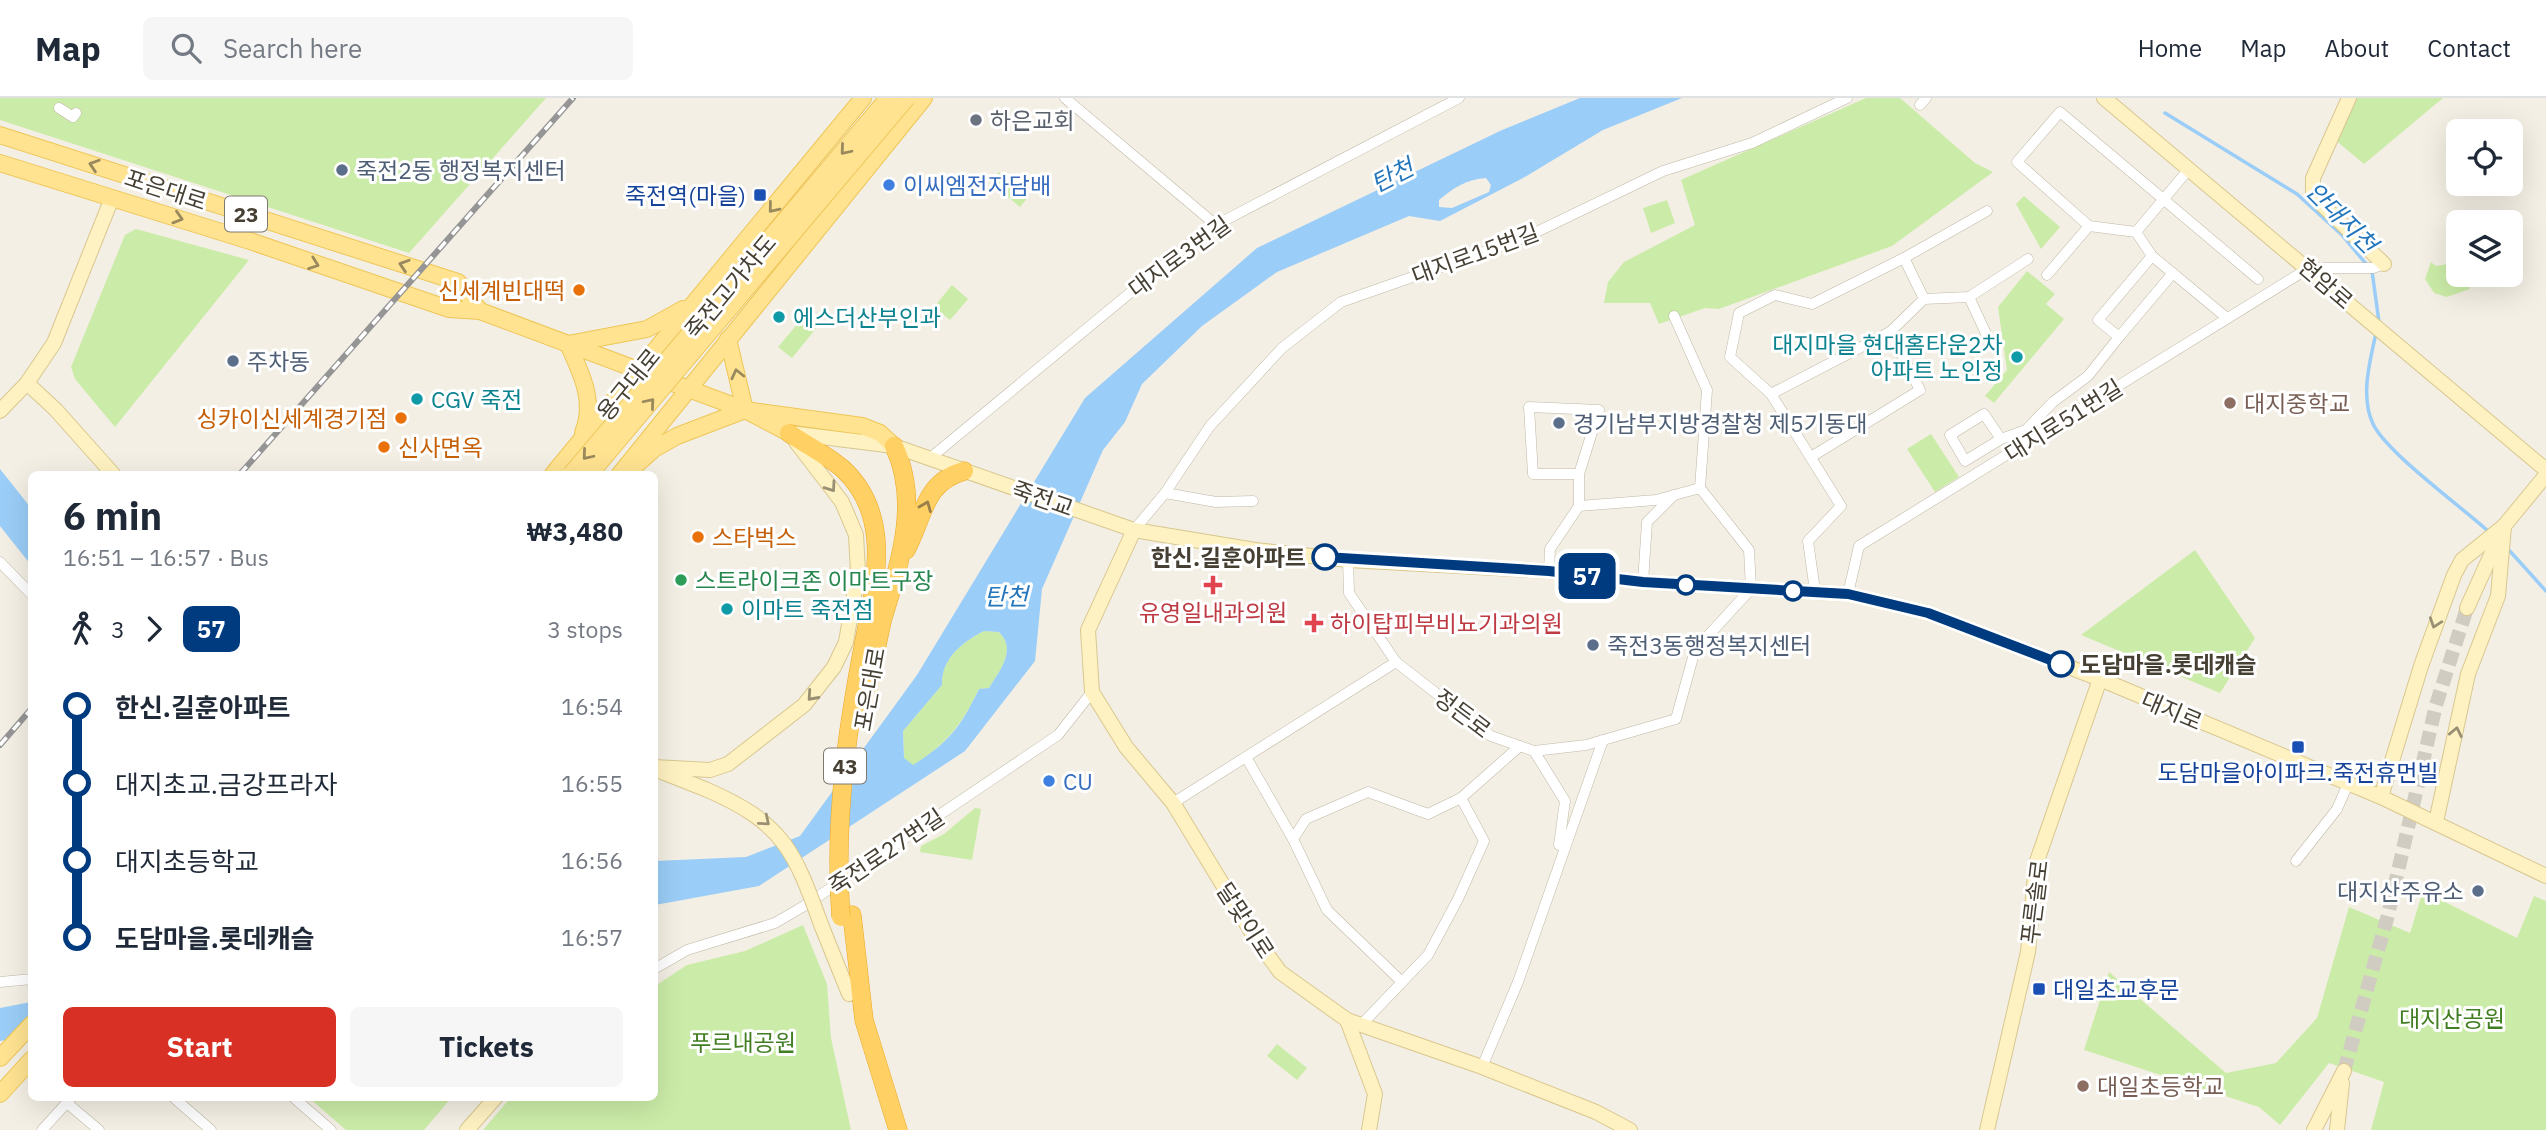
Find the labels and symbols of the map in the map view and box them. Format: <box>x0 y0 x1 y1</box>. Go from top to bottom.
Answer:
place label: 하은교회 <box>990 105 1075 135</box>
marker: 하은교회 <box>968 112 984 128</box>
one-way arrow <box>840 143 853 155</box>
water label: 탄천 <box>1365 149 1422 199</box>
place label: 죽전2동 행정복지센터 <box>356 155 566 185</box>
one-way arrow <box>88 159 100 174</box>
street label: 포은대로 <box>121 162 211 216</box>
marker: 죽전2동 행정복지센터 <box>334 162 350 178</box>
place label: 이씨엠전자담배 <box>903 170 1051 200</box>
water label: 안대지천 <box>2299 174 2387 262</box>
marker: 이씨엠전자담배 <box>881 177 897 193</box>
place label: 죽전역(마을) <box>625 180 746 210</box>
marker: 죽전역(마을) <box>752 187 768 203</box>
road number: 23 <box>225 197 267 232</box>
one-way arrow <box>769 201 782 213</box>
street label: 대지로3번길 <box>1122 209 1236 303</box>
one-way arrow <box>171 210 183 225</box>
street label: 대지로15번길 <box>1407 216 1543 290</box>
street label: 죽전고가차도 <box>678 228 782 344</box>
street label: 현암로 <box>2292 251 2360 315</box>
one-way arrow <box>308 256 320 270</box>
one-way arrow <box>398 259 410 273</box>
place label: 신세계빈대떡 <box>438 275 565 305</box>
marker: 신세계빈대떡 <box>571 282 587 298</box>
place label: 에스더산부인과 <box>793 302 941 332</box>
marker: 에스더산부인과 <box>771 309 787 325</box>
place label: 대지마을 현대홈타운2차 아파트 노인정 <box>1772 329 2003 385</box>
street label: 용구대로 <box>590 342 666 426</box>
place label: 주차동 <box>247 346 310 376</box>
marker: 대지마을 현대홈타운2차 아파트 노인정 <box>2009 349 2025 365</box>
marker: 주차동 <box>225 353 241 369</box>
one-way arrow <box>730 369 745 381</box>
street label: 대지로51번길 <box>1998 372 2128 468</box>
place label: CGV 죽전 <box>431 384 522 414</box>
place label: 대지중학교 <box>2244 388 2350 418</box>
marker: CGV 죽전 <box>409 391 425 407</box>
marker: 대지중학교 <box>2222 395 2238 411</box>
one-way arrow <box>642 399 654 412</box>
place label: 싱카이신세계경기점 <box>197 403 387 433</box>
place label: 경기남부지방경찰청 제5기동대 <box>1573 408 1867 438</box>
marker: 싱카이신세계경기점 <box>393 410 409 426</box>
marker: 경기남부지방경찰청 제5기동대 <box>1551 415 1567 431</box>
place label: 신사면옥 <box>398 432 483 462</box>
marker: 신사면옥 <box>376 439 392 455</box>
one-way arrow <box>583 447 595 460</box>
street label: 죽전교 <box>1008 473 1078 523</box>
one-way arrow <box>823 479 835 492</box>
one-way arrow <box>918 500 932 513</box>
place label: 스타벅스 <box>712 522 797 552</box>
marker: 스타벅스 <box>690 529 706 545</box>
place label: 한신.길훈아파트 <box>1151 542 1306 572</box>
marker: 한신.길훈아파트 <box>1312 544 1338 570</box>
line badge: 57 <box>1556 553 1618 599</box>
place label: 스트라이크존 이마트구장 <box>695 565 933 595</box>
marker: 스트라이크존 이마트구장 <box>673 572 689 588</box>
marker: 유영일내과의원 <box>1203 575 1223 595</box>
unlabelled marker <box>1676 575 1696 595</box>
water label: 탄천 <box>984 580 1031 612</box>
unlabelled marker <box>1783 581 1803 601</box>
place label: 이마트 죽전점 <box>741 594 873 624</box>
place label: 유영일내과의원 <box>1139 597 1287 627</box>
marker: 이마트 죽전점 <box>719 601 735 617</box>
place label: 하이탑피부비뇨기과의원 <box>1330 608 1563 638</box>
marker: 하이탑피부비뇨기과의원 <box>1304 613 1324 633</box>
one-way arrow <box>2429 616 2443 629</box>
place label: 죽전3동행정복지센터 <box>1607 630 1811 660</box>
marker: 죽전3동행정복지센터 <box>1585 637 1601 653</box>
street label: 포은대로 <box>847 645 891 733</box>
place label: 도담마을.롯데캐슬 <box>2080 649 2256 679</box>
marker: 도담마을.롯데캐슬 <box>2048 651 2074 677</box>
street label: 정든로 <box>1429 682 1497 744</box>
street label: 대지로 <box>2137 684 2207 736</box>
one-way arrow <box>808 688 820 701</box>
one-way arrow <box>2447 726 2462 738</box>
marker: 도담마을아이파크.죽전휴먼빌 <box>2290 739 2306 755</box>
road number: 43 <box>824 748 866 784</box>
place label: 도담마을아이파크.죽전휴먼빌 <box>2157 757 2439 787</box>
place label: CU <box>1063 766 1093 796</box>
marker: CU <box>1041 773 1057 789</box>
street label: 죽전로27번길 <box>822 801 950 901</box>
one-way arrow <box>756 813 769 825</box>
street label: 푸른솔로 <box>2014 858 2054 946</box>
street label: 달맞이로 <box>1210 876 1282 964</box>
place label: 대지산주유소 <box>2337 876 2464 906</box>
marker: 대지산주유소 <box>2470 883 2486 899</box>
place label: 대일초교후문 <box>2053 974 2180 1004</box>
marker: 대일초교후문 <box>2031 981 2047 997</box>
park label: 대지산공원 <box>2399 1003 2505 1033</box>
park label: 푸르내공원 <box>690 1027 796 1057</box>
place label: 대일초등학교 <box>2097 1071 2224 1101</box>
marker: 대일초등학교 <box>2075 1078 2091 1094</box>

